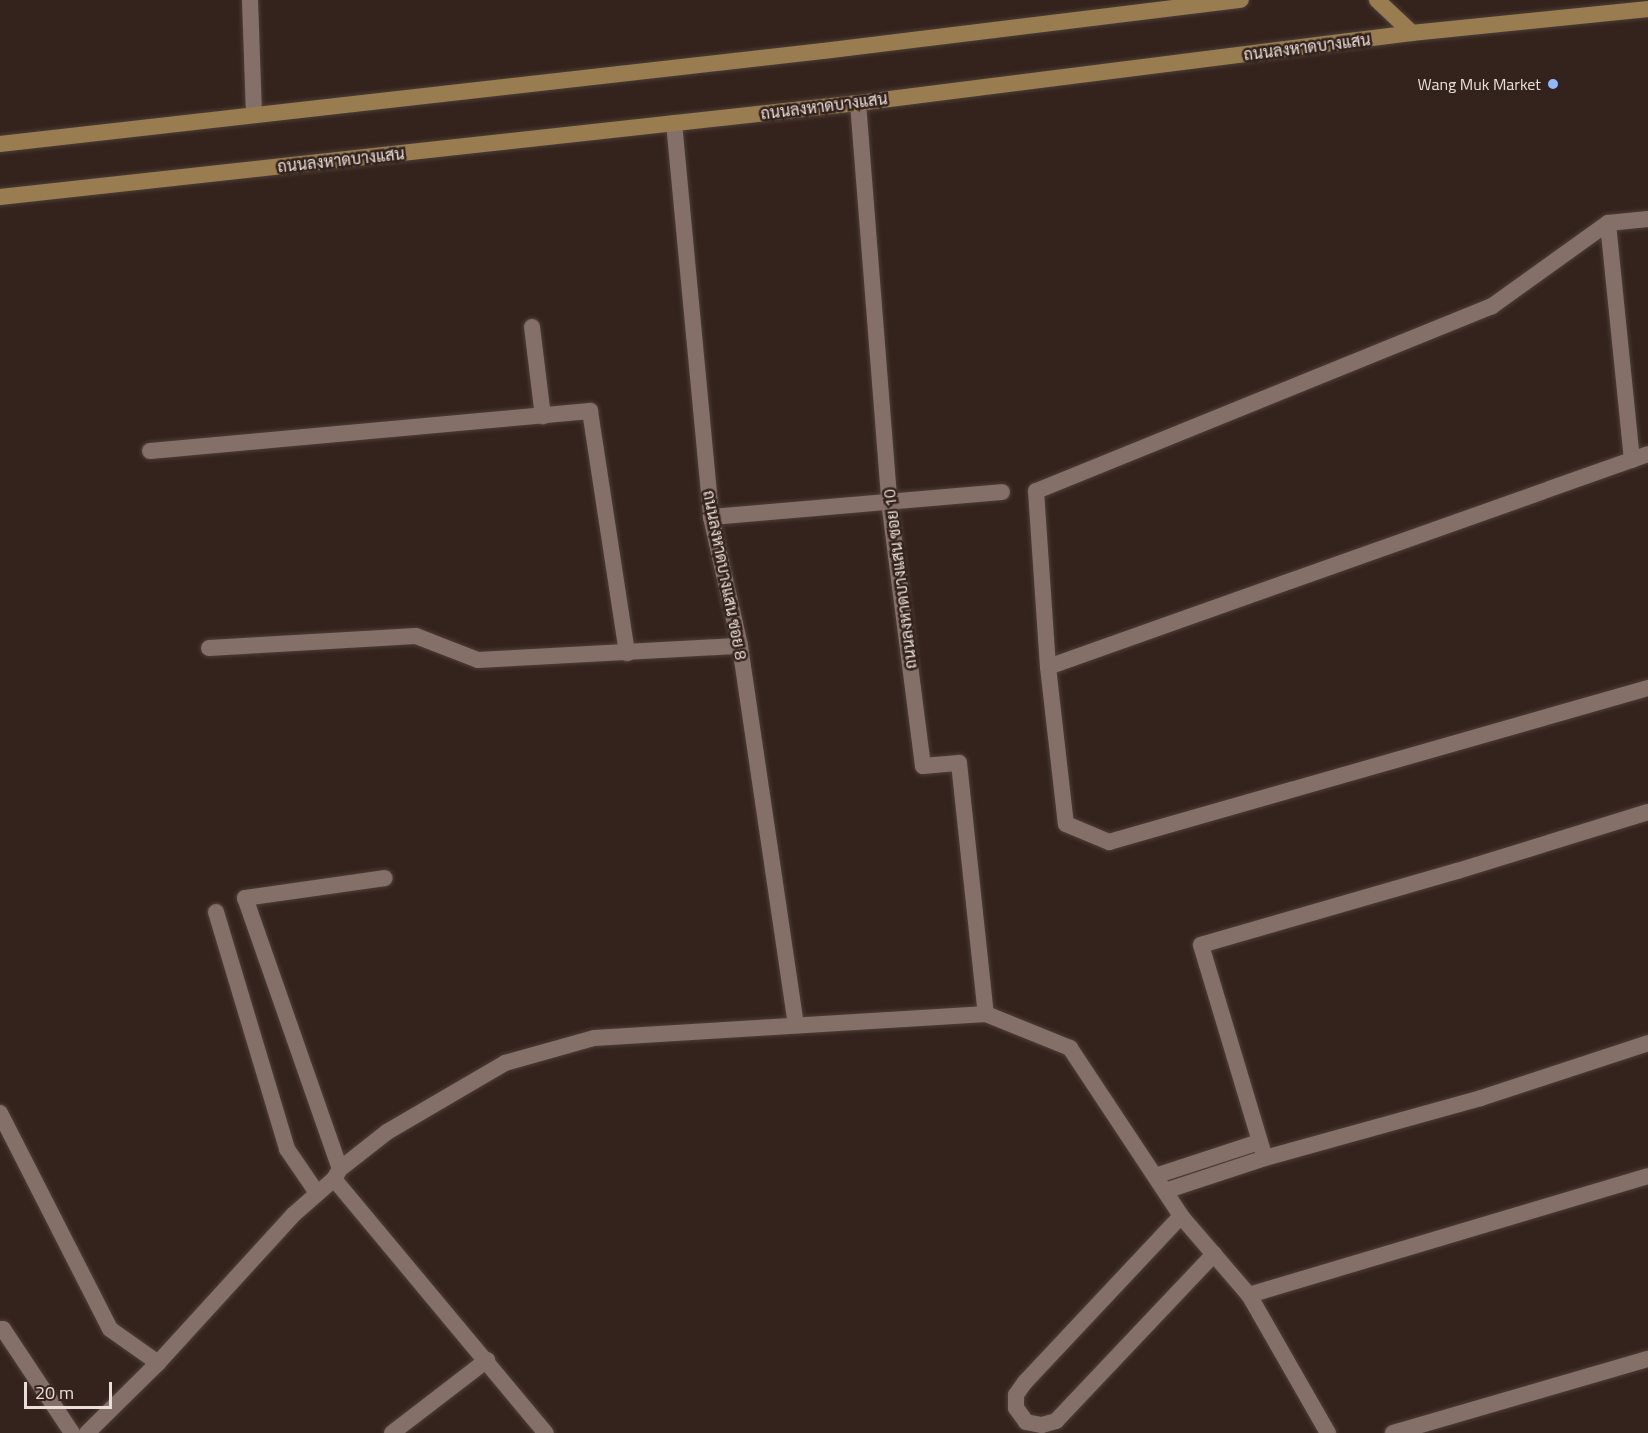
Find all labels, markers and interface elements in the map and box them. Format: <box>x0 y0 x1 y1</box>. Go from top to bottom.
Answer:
street label: ถนนลงหาดบางแสน <box>1242 30 1372 64</box>
place label: Wang Muk Market <box>1417 74 1541 94</box>
marker: Wang Muk Market <box>1546 77 1560 91</box>
street label: ถนนลงหาดบางแสน <box>759 89 889 123</box>
street label: ถนนลงหาดบางแสน <box>276 144 406 176</box>
street label: ถนนลงหาดบางแสน ซอย 10 <box>879 488 921 670</box>
street label: ถนนลงหาดบางแสน ซอย 8 <box>699 489 751 661</box>
scale bar <box>27 1370 116 1408</box>
text: 20 m <box>35 1379 74 1406</box>

